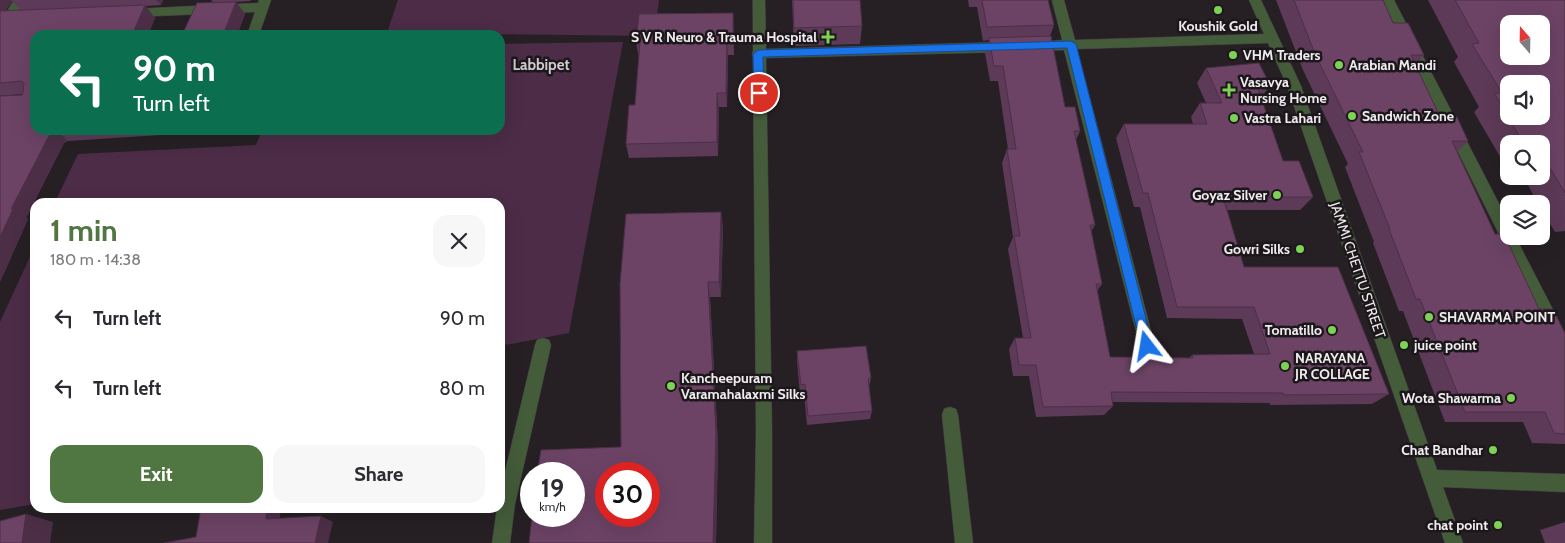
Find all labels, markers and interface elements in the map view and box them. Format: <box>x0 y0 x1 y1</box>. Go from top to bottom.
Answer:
marker: Koushik Gold <box>1212 4 1224 16</box>
north arrow <box>1500 15 1550 65</box>
map controls <box>1500 15 1550 245</box>
place label: Koushik Gold <box>1178 17 1258 35</box>
place label: S V R Neuro & Trauma Hospital <box>631 28 817 46</box>
marker: S V R Neuro & Trauma Hospital <box>821 30 835 44</box>
place label: VHM Traders <box>1243 46 1321 64</box>
text: 90 m <box>133 47 216 90</box>
marker: VHM Traders <box>1227 49 1239 61</box>
icon: left <box>50 50 115 115</box>
district label: Labbipet <box>512 56 570 74</box>
place label: Arabian Mandi <box>1349 56 1436 74</box>
marker: Arabian Mandi <box>1333 59 1345 71</box>
pin <box>738 72 780 114</box>
place label: Vasavya Nursing Home <box>1240 73 1327 107</box>
button: sound <box>1500 75 1550 125</box>
icon: arrive <box>745 79 773 107</box>
marker: Vasavya Nursing Home <box>1222 83 1236 97</box>
text: Turn left <box>133 90 210 117</box>
place label: Sandwich Zone <box>1362 107 1454 125</box>
place label: Vastra Lahari <box>1244 109 1321 127</box>
marker: Sandwich Zone <box>1346 110 1358 122</box>
marker: Vastra Lahari <box>1228 112 1240 124</box>
button: search <box>1500 135 1550 185</box>
place label: Goyaz Silver <box>1192 186 1267 204</box>
marker: Goyaz Silver <box>1271 189 1283 201</box>
button: layers <box>1500 195 1550 245</box>
street label: JAMMI CHETTU STREET <box>1326 198 1390 341</box>
text: 1 min <box>50 212 118 249</box>
button: close <box>433 215 485 267</box>
place label: Gowri Silks <box>1224 240 1290 258</box>
marker: Gowri Silks <box>1294 243 1306 255</box>
text: 180 m · 14:38 <box>50 250 141 269</box>
icon: left <box>50 304 78 332</box>
text: Turn left <box>93 307 161 330</box>
text: 90 m <box>440 307 485 330</box>
place label: SHAVARMA POINT <box>1439 308 1555 326</box>
marker: SHAVARMA POINT <box>1423 311 1435 323</box>
position arrow <box>1120 319 1172 371</box>
place label: Tomatillo <box>1265 321 1322 339</box>
marker: Tomatillo <box>1326 324 1338 336</box>
place label: juice point <box>1413 336 1477 354</box>
marker: juice point <box>1398 339 1410 351</box>
place label: NARAYANA JR COLLAGE <box>1294 349 1370 383</box>
marker: NARAYANA JR COLLAGE <box>1279 360 1291 372</box>
place label: Kancheepuram Varamahalaxmi Silks <box>681 369 805 403</box>
icon: left <box>50 374 78 402</box>
text: Turn left <box>93 377 161 400</box>
text: 80 m <box>439 377 485 400</box>
marker: Kancheepuram Varamahalaxmi Silks <box>665 380 677 392</box>
place label: Wota Shawarma <box>1402 389 1501 407</box>
marker: Wota Shawarma <box>1505 392 1517 404</box>
place label: Chat Bandhar <box>1401 441 1483 459</box>
marker: Chat Bandhar <box>1487 444 1499 456</box>
button: Exit <box>50 445 263 503</box>
button: Share <box>273 445 485 503</box>
speed limit sign: 30 <box>595 462 660 527</box>
text: 19 <box>541 473 564 503</box>
text: km/h <box>539 499 566 514</box>
place label: chat point <box>1427 516 1488 534</box>
marker: chat point <box>1492 519 1504 531</box>

